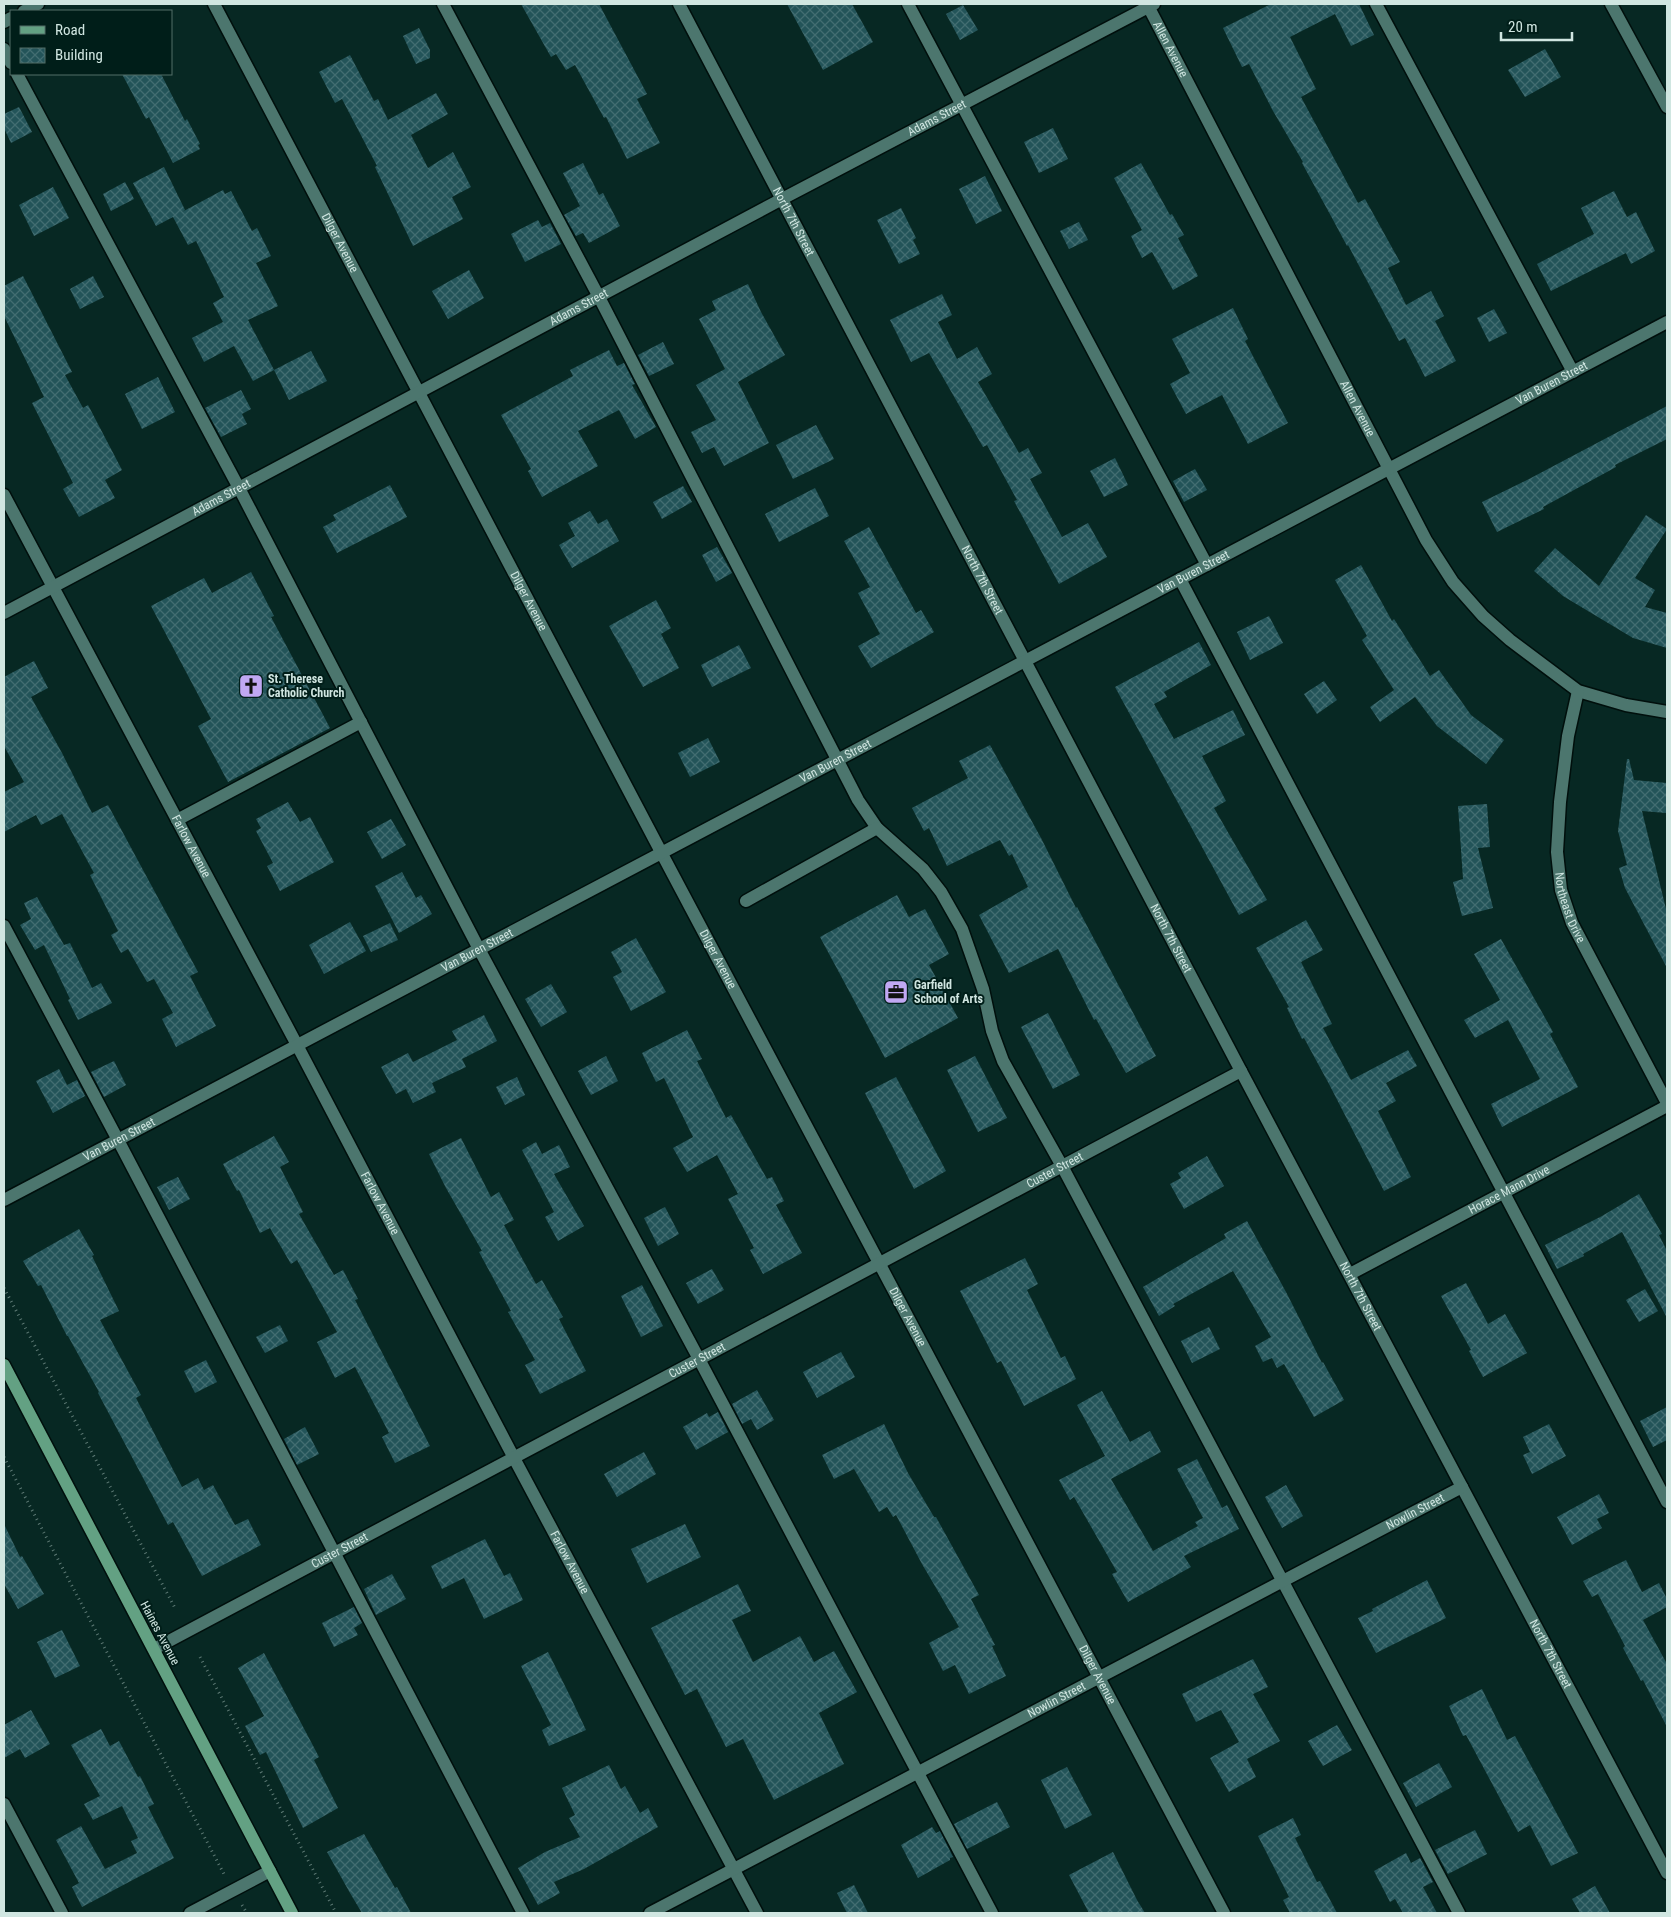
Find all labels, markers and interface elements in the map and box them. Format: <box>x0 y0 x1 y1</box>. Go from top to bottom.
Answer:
legend <box>10 10 172 75</box>
scale bar <box>1501 10 1572 42</box>
text: 20 m <box>1508 18 1538 36</box>
street label: Allen Avenue <box>1150 19 1191 80</box>
text: Road <box>55 21 85 39</box>
text: Building <box>55 46 103 64</box>
street label: Adams Street <box>905 97 969 139</box>
street label: North 7th Street <box>770 185 818 259</box>
street label: Dilger Avenue <box>319 211 361 275</box>
street label: Adams Street <box>547 286 611 328</box>
street label: Van Buren Street <box>1513 358 1590 408</box>
street label: Allen Avenue <box>1337 378 1378 439</box>
street label: Adams Street <box>190 476 253 519</box>
street label: North 7th Street <box>959 543 1006 617</box>
street label: Van Buren Street <box>1155 547 1232 597</box>
street label: Dilger Avenue <box>507 569 550 633</box>
place label: St. Therese Catholic Church <box>268 672 344 700</box>
church icon: St. Therese Catholic Church <box>238 673 264 699</box>
street label: Van Buren Street <box>797 736 874 786</box>
street label: Farlow Avenue <box>169 813 214 880</box>
street label: Northeast Drive <box>1552 872 1588 945</box>
street label: North 7th Street <box>1147 902 1195 975</box>
street label: Van Buren Street <box>439 925 516 975</box>
street label: Dilger Avenue <box>697 927 739 992</box>
place label: Garfield School of Arts <box>914 978 983 1006</box>
office icon: Garfield School of Arts <box>883 979 909 1005</box>
street label: Van Buren Street <box>81 1114 158 1164</box>
street label: Custer Street <box>1024 1149 1086 1191</box>
street label: Horace Mann Drive <box>1466 1162 1552 1217</box>
street label: Farlow Avenue <box>358 1170 403 1237</box>
street label: North 7th Street <box>1337 1259 1385 1333</box>
street label: Dilger Avenue <box>886 1285 929 1349</box>
street label: Custer Street <box>666 1339 728 1381</box>
street label: Nowlin Street <box>1384 1490 1447 1533</box>
street label: Custer Street <box>309 1529 370 1571</box>
street label: Farlow Avenue <box>547 1529 592 1596</box>
street label: Haines Avenue <box>137 1599 183 1668</box>
street label: North 7th Street <box>1527 1617 1575 1691</box>
street label: Dilger Avenue <box>1076 1643 1119 1707</box>
street label: Nowlin Street <box>1025 1679 1088 1721</box>

